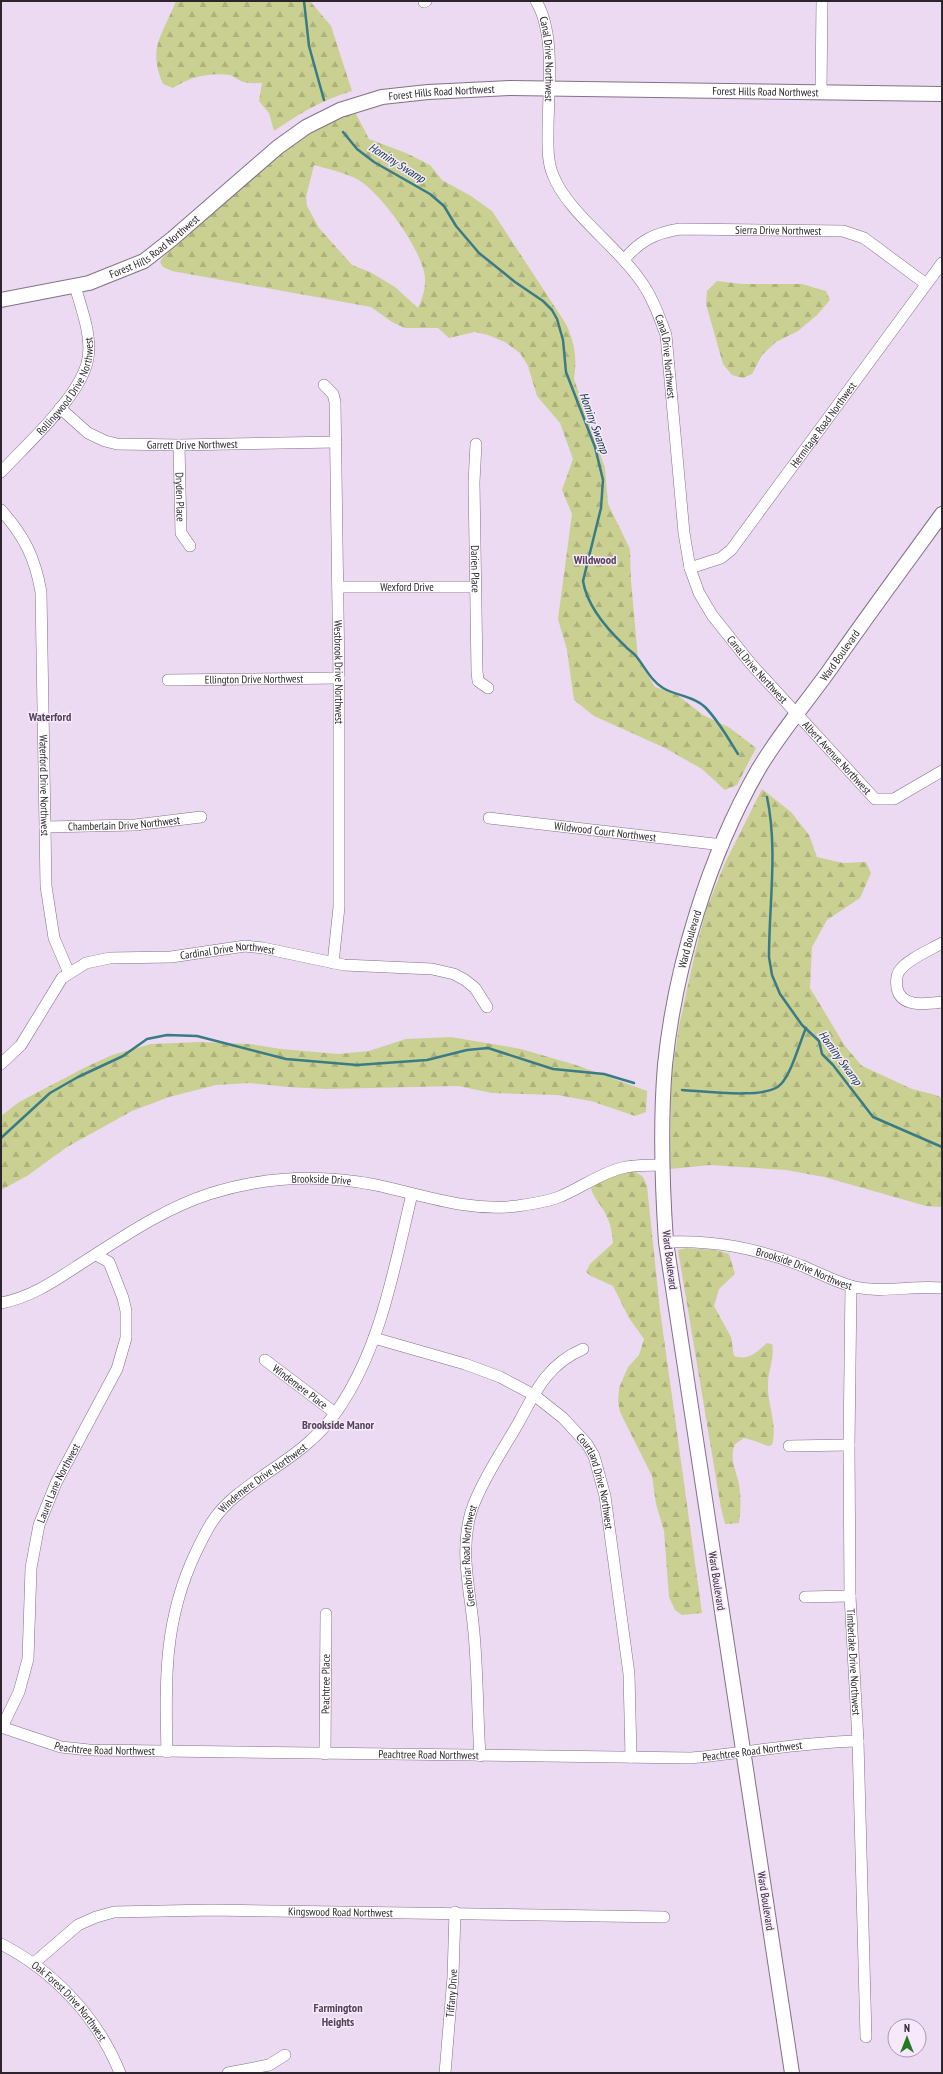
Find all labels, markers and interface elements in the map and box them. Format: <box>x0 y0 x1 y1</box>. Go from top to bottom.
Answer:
street label: Canal Drive Northwest <box>536 15 557 102</box>
street label: Forest Hills Road Northwest <box>388 82 495 103</box>
street label: Forest Hills Road Northwest <box>712 84 819 99</box>
water label: Hominy Swamp <box>366 139 429 186</box>
street label: Forest Hills Road Northwest <box>107 212 202 281</box>
street label: Sierra Drive Northwest <box>735 223 821 238</box>
street label: Canal Drive Northwest <box>652 312 679 399</box>
street label: Rollingwood Drive Northwest <box>34 337 96 438</box>
street label: Hermitage Road Northwest <box>787 379 859 470</box>
water label: Hominy Swamp <box>576 390 613 456</box>
street label: Garrett Drive Northwest <box>147 437 238 452</box>
street label: Dryden Place <box>173 472 188 522</box>
street label: Darien Place <box>468 545 483 593</box>
district label: Wildwood <box>573 552 616 567</box>
street label: Wexford Drive <box>380 580 434 594</box>
street label: Westbrook Drive Northwest <box>331 620 346 724</box>
street label: Ward Boulevard <box>817 627 863 684</box>
street label: Canal Drive Northwest <box>724 633 791 706</box>
street label: Ellington Drive Northwest <box>205 671 303 687</box>
district label: Waterford <box>28 709 71 724</box>
street label: Albert Avenue Northwest <box>800 718 874 797</box>
street label: Waterford Drive Northwest <box>36 734 52 836</box>
street label: Chamberlain Drive Northwest <box>68 813 181 833</box>
street label: Wildwood Court Northwest <box>553 819 657 844</box>
street label: Ward Boulevard <box>675 908 704 970</box>
street label: Cardinal Drive Northwest <box>179 939 276 963</box>
water label: Hominy Swamp <box>816 1027 866 1089</box>
street label: Brookside Drive <box>291 1172 353 1188</box>
street label: Ward Boulevard <box>659 1230 681 1291</box>
street label: Brookside Drive Northwest <box>755 1244 854 1293</box>
street label: Windemere Place <box>270 1361 331 1412</box>
district label: Brookside Manor <box>302 1417 374 1432</box>
street label: Courtland Drive Northwest <box>573 1430 616 1530</box>
street label: Windemere Drive Northwest <box>215 1440 310 1516</box>
street label: Laurel Lane Northwest <box>34 1441 83 1525</box>
street label: Greenbriar Road Northwest <box>459 1503 480 1608</box>
street label: Ward Boulevard <box>705 1550 729 1612</box>
street label: Timberlake Drive Northwest <box>844 1608 864 1716</box>
street label: Peachtree Place <box>318 1653 333 1714</box>
street label: Peachtree Road Northwest <box>53 1738 155 1758</box>
street label: Peachtree Road Northwest <box>702 1738 803 1764</box>
street label: Peachtree Road Northwest <box>378 1747 479 1762</box>
street label: Ward Boulevard <box>754 1870 778 1932</box>
street label: Kingswood Road Northwest <box>288 1904 393 1920</box>
street label: Oak Forest Drive Northwest <box>29 1958 110 2044</box>
street label: Tiffany Drive <box>443 1968 460 2018</box>
district label: Farmington Heights <box>313 2000 363 2029</box>
north arrow <box>887 2018 927 2058</box>
text: N <box>904 2021 910 2035</box>

